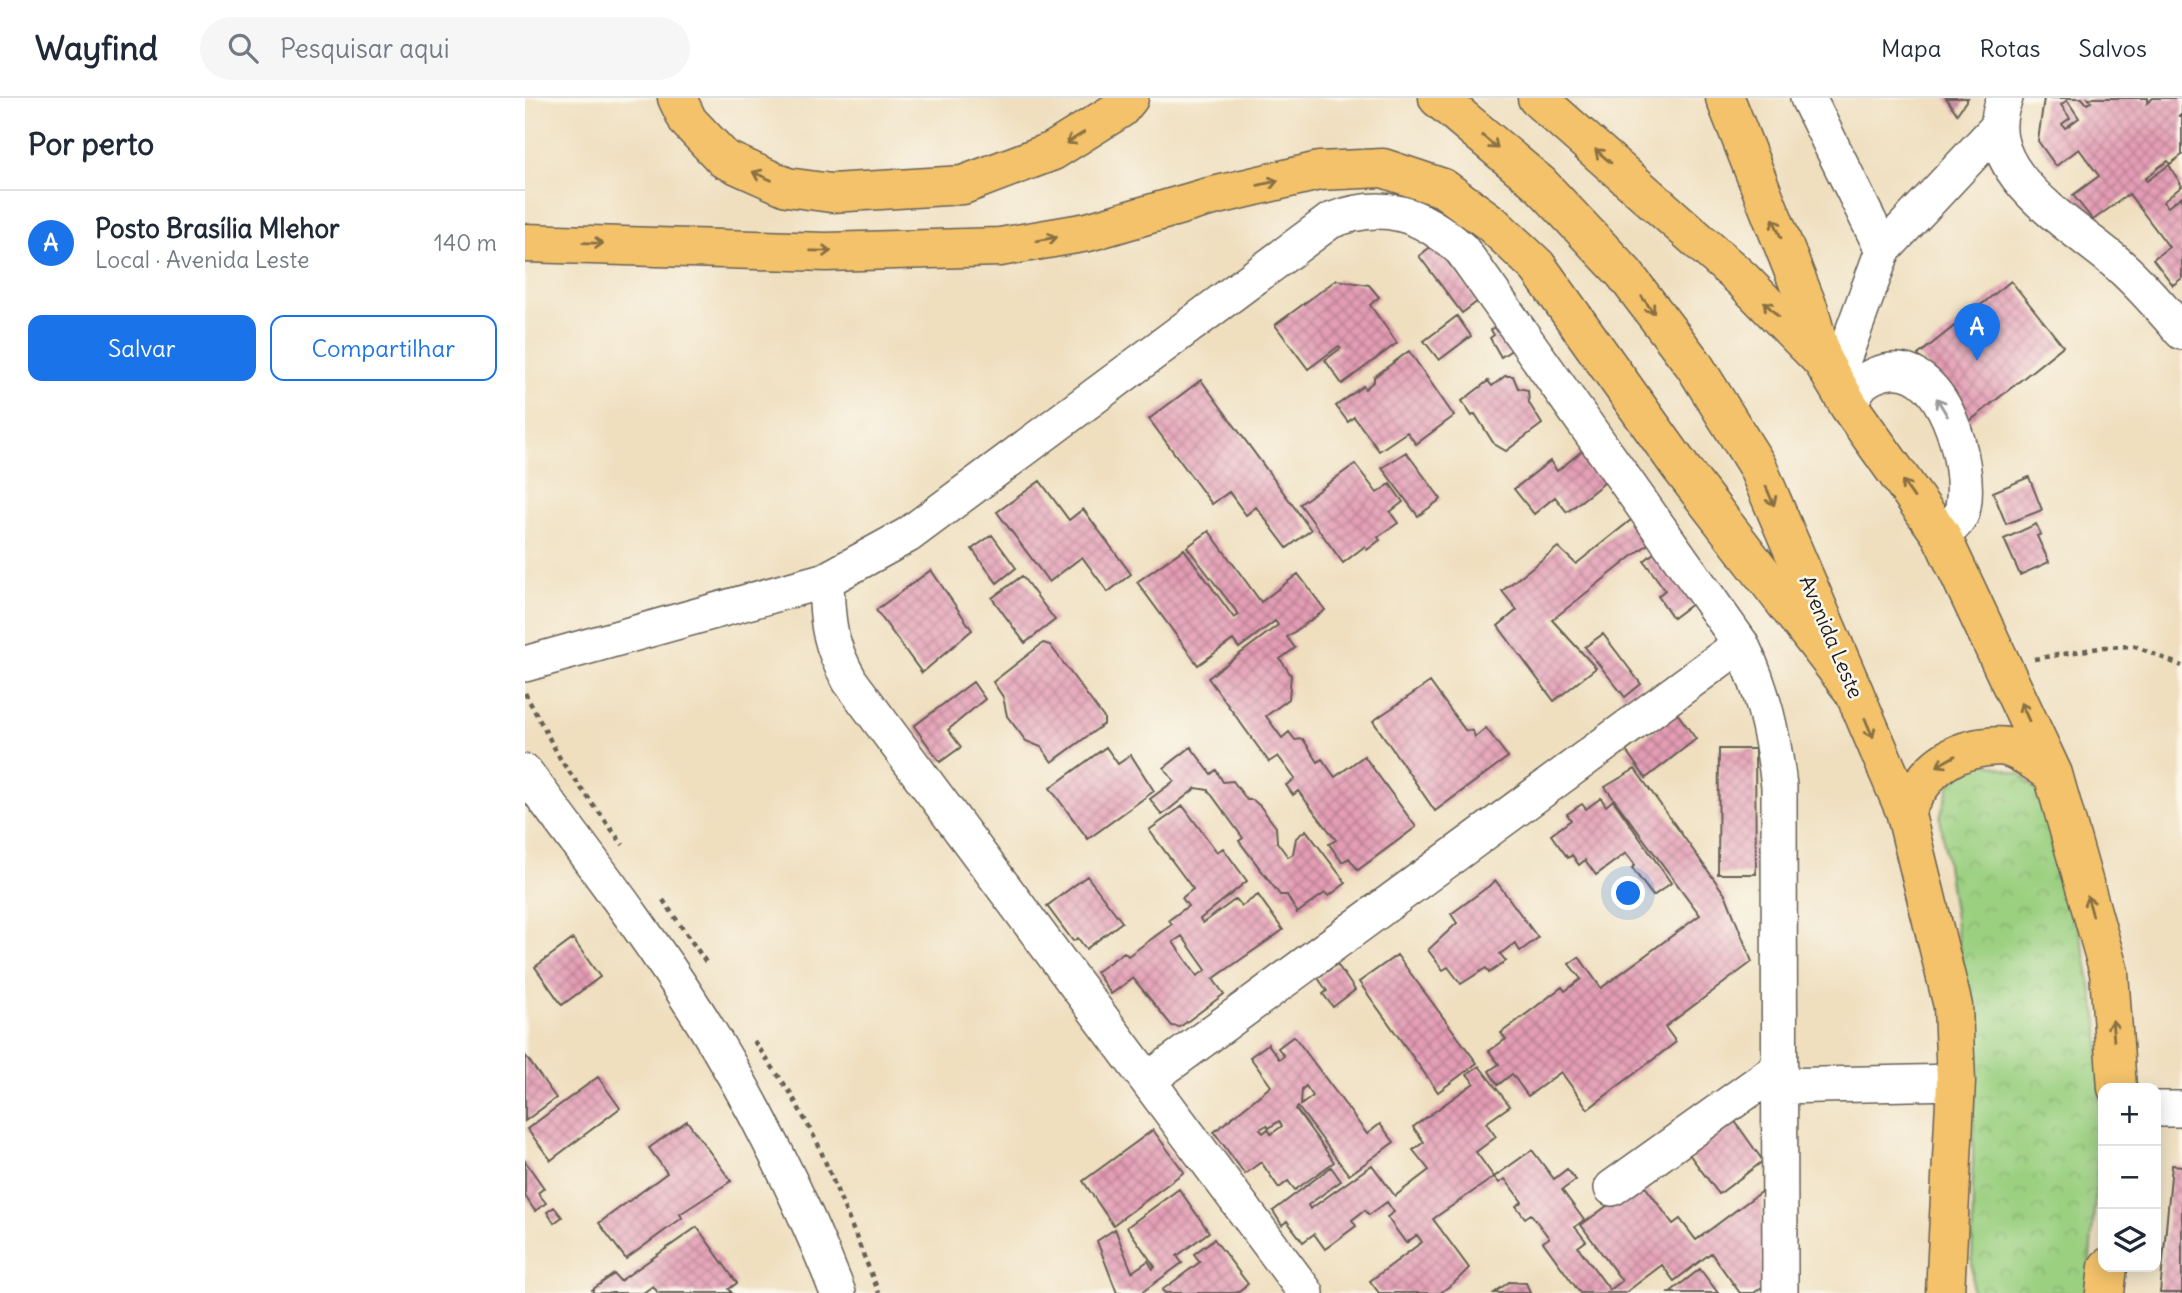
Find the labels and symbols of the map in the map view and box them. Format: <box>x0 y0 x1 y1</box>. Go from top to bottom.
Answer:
one-way arrow <box>1065 131 1085 145</box>
one-way arrow <box>1481 134 1499 150</box>
one-way arrow <box>1594 148 1612 164</box>
one-way arrow <box>752 169 773 182</box>
one-way arrow <box>1256 176 1278 189</box>
one-way arrow <box>1769 218 1782 239</box>
one-way arrow <box>1035 232 1058 245</box>
one-way arrow <box>581 237 604 250</box>
one-way arrow <box>809 244 832 258</box>
one-way arrow <box>1641 295 1656 314</box>
one-way arrow <box>1763 301 1780 318</box>
pin: A <box>1954 303 2000 361</box>
one-way arrow <box>1935 398 1949 418</box>
one-way arrow <box>1901 480 1915 499</box>
one-way arrow <box>1765 485 1778 506</box>
street label: Avenida Leste <box>1793 571 1869 702</box>
one-way arrow <box>2018 702 2031 723</box>
one-way arrow <box>1863 717 1876 738</box>
one-way arrow <box>1936 754 1956 768</box>
your location <box>1611 876 1645 910</box>
one-way arrow <box>2083 896 2096 918</box>
one-way arrow <box>2106 1019 2119 1042</box>

